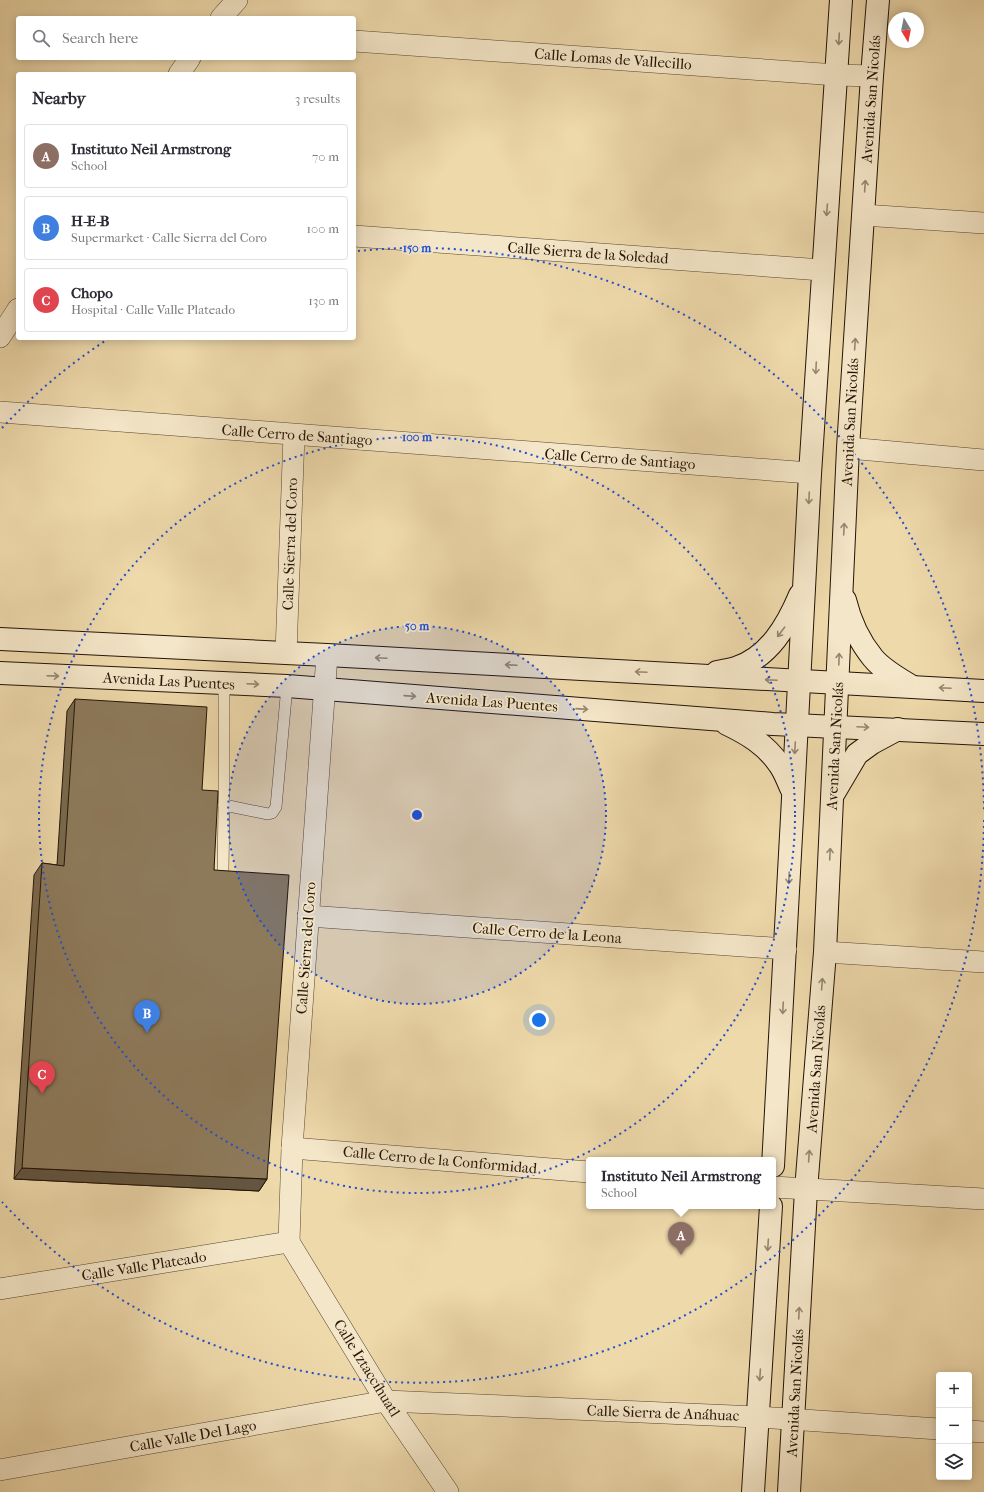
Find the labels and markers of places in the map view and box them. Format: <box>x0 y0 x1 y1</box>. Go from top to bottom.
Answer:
centre of rings <box>410 808 424 822</box>
pin: B <box>134 1000 160 1033</box>
pin: C <box>29 1061 55 1094</box>
pin: A <box>668 1222 694 1255</box>

